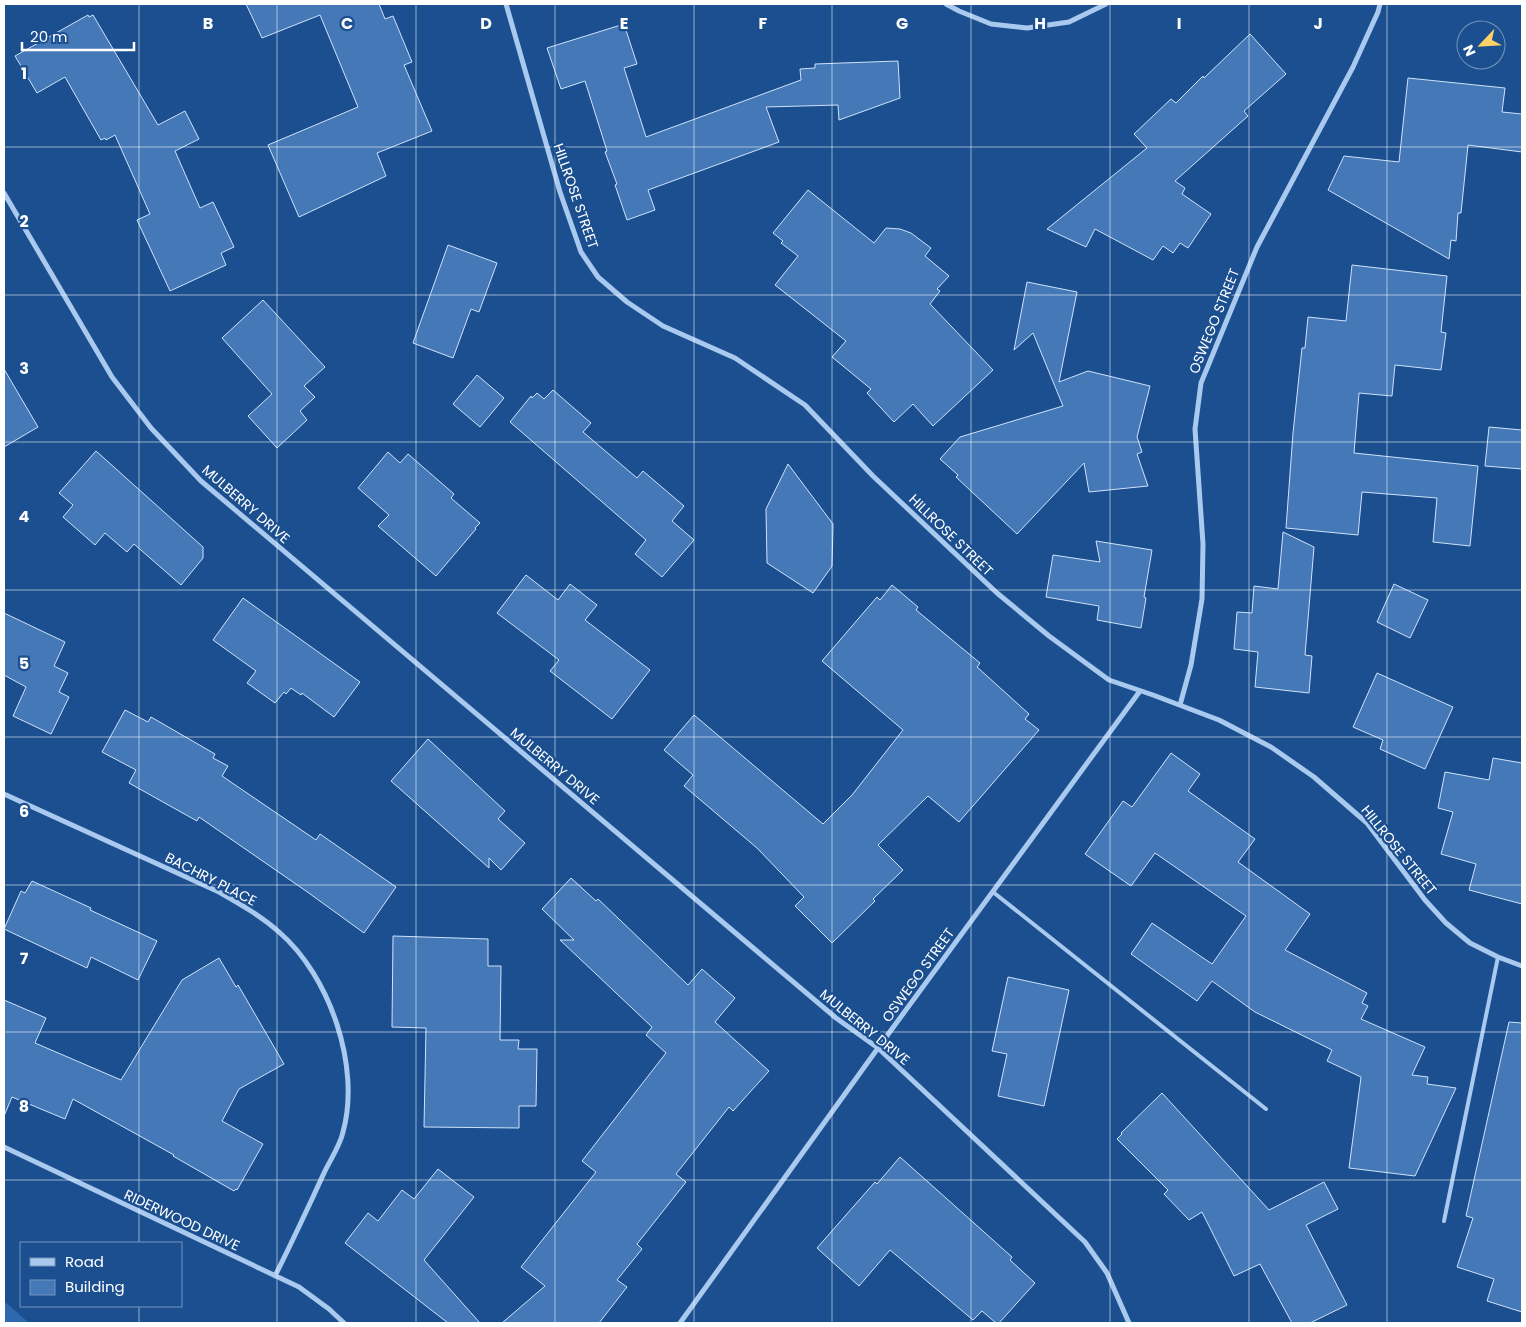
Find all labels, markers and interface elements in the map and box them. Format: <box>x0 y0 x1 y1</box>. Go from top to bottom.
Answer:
text: B <box>203 12 213 35</box>
text: C <box>341 12 353 35</box>
text: D <box>480 12 492 35</box>
text: E <box>620 12 628 35</box>
text: F <box>759 12 768 35</box>
text: G <box>896 12 908 35</box>
text: H <box>1034 12 1046 35</box>
text: I <box>1177 12 1181 35</box>
text: J <box>1313 12 1323 35</box>
scale bar <box>22 20 135 52</box>
north arrow <box>1456 20 1506 70</box>
text: 20 m <box>30 26 68 47</box>
text: N <box>1458 41 1481 59</box>
text: 1 <box>21 62 27 85</box>
street label: HILLROSE STREET <box>549 141 604 252</box>
text: 2 <box>19 210 29 233</box>
street label: OSWEGO STREET <box>1184 265 1244 377</box>
text: 3 <box>19 357 29 380</box>
street label: MULBERRY DRIVE <box>198 460 294 548</box>
street label: HILLROSE STREET <box>904 490 998 581</box>
text: 4 <box>19 505 30 528</box>
text: 5 <box>19 652 29 675</box>
street label: MULBERRY DRIVE <box>506 723 604 809</box>
text: 6 <box>19 800 29 823</box>
street label: HILLROSE STREET <box>1357 801 1442 899</box>
street label: BACHRY PLACE <box>162 847 260 911</box>
street label: OSWEGO STREET <box>877 923 959 1026</box>
text: 7 <box>20 947 29 970</box>
street label: MULBERRY DRIVE <box>816 984 914 1070</box>
text: 8 <box>19 1095 29 1118</box>
street label: RIDERWOOD DRIVE <box>121 1184 243 1256</box>
legend <box>20 1242 182 1307</box>
text: Road <box>65 1251 104 1272</box>
text: Building <box>65 1276 125 1297</box>

